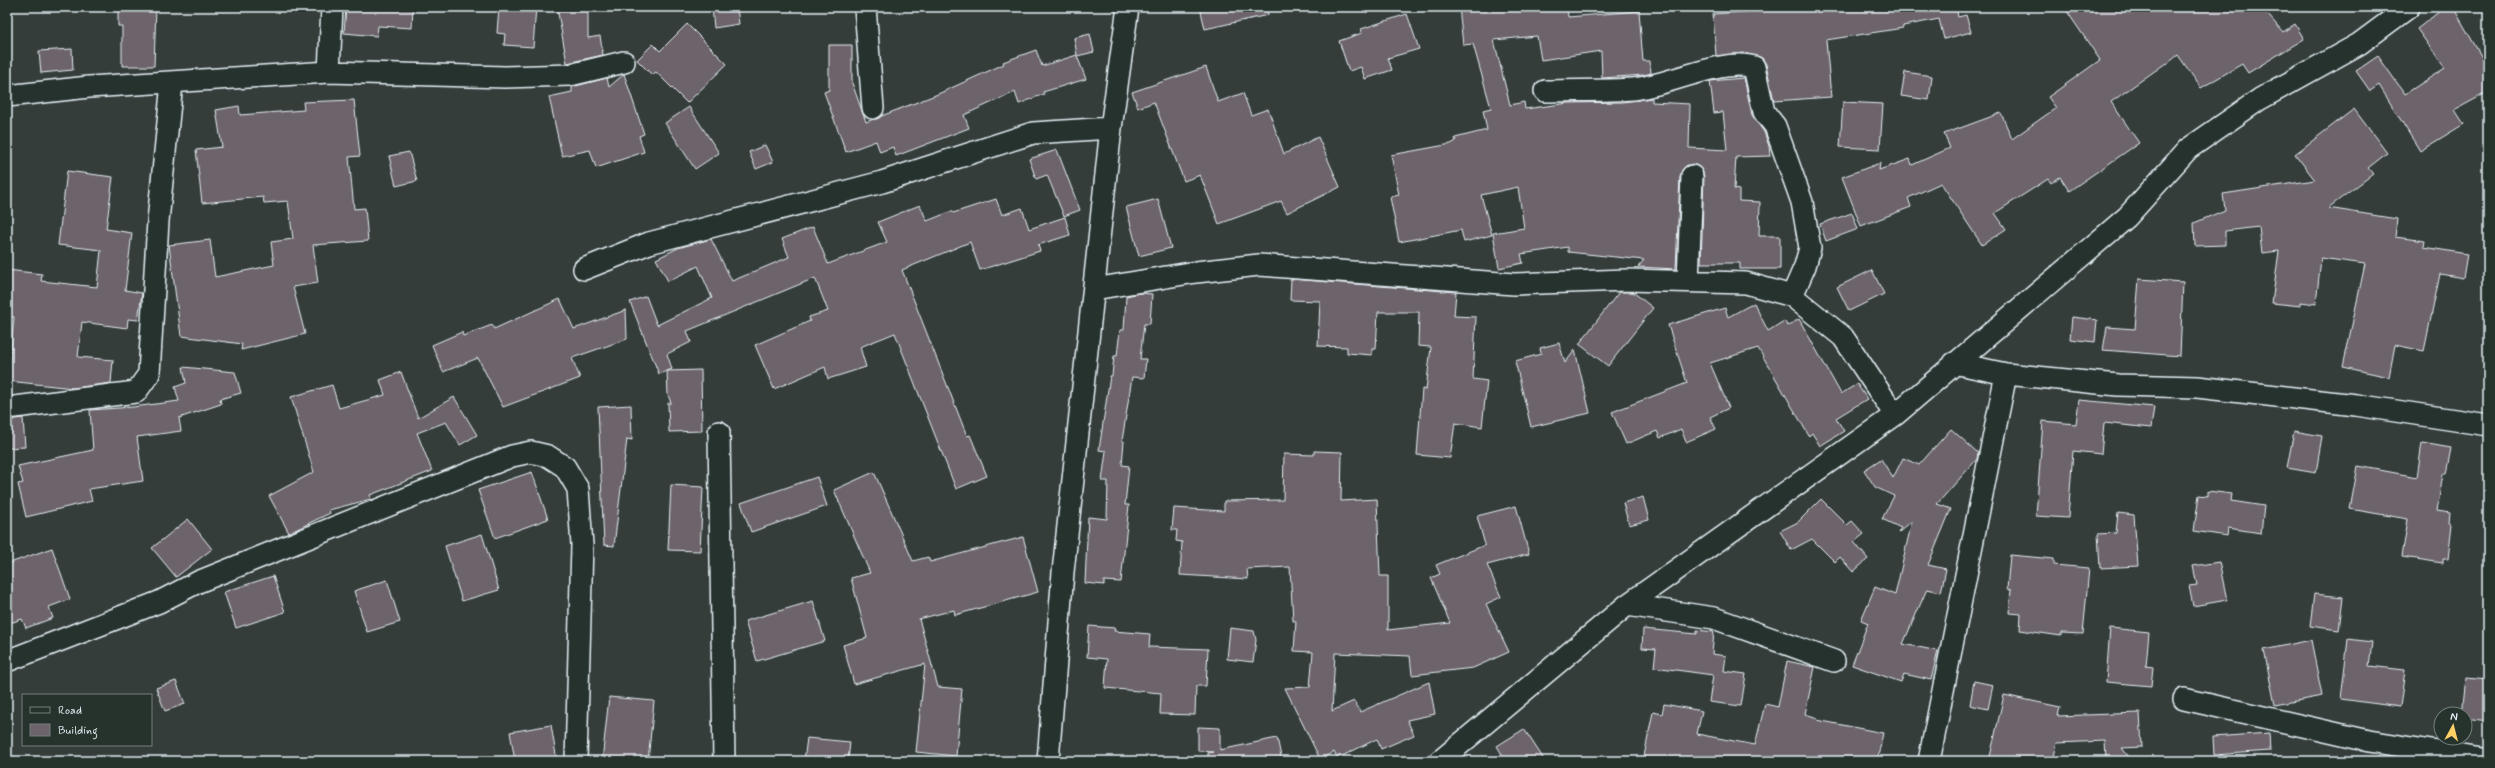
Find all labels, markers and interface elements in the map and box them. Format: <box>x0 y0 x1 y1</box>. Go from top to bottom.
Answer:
legend <box>22 694 152 746</box>
text: Road <box>58 703 82 719</box>
north arrow <box>2433 706 2473 746</box>
text: N <box>2450 710 2459 724</box>
text: Building <box>58 723 98 740</box>

